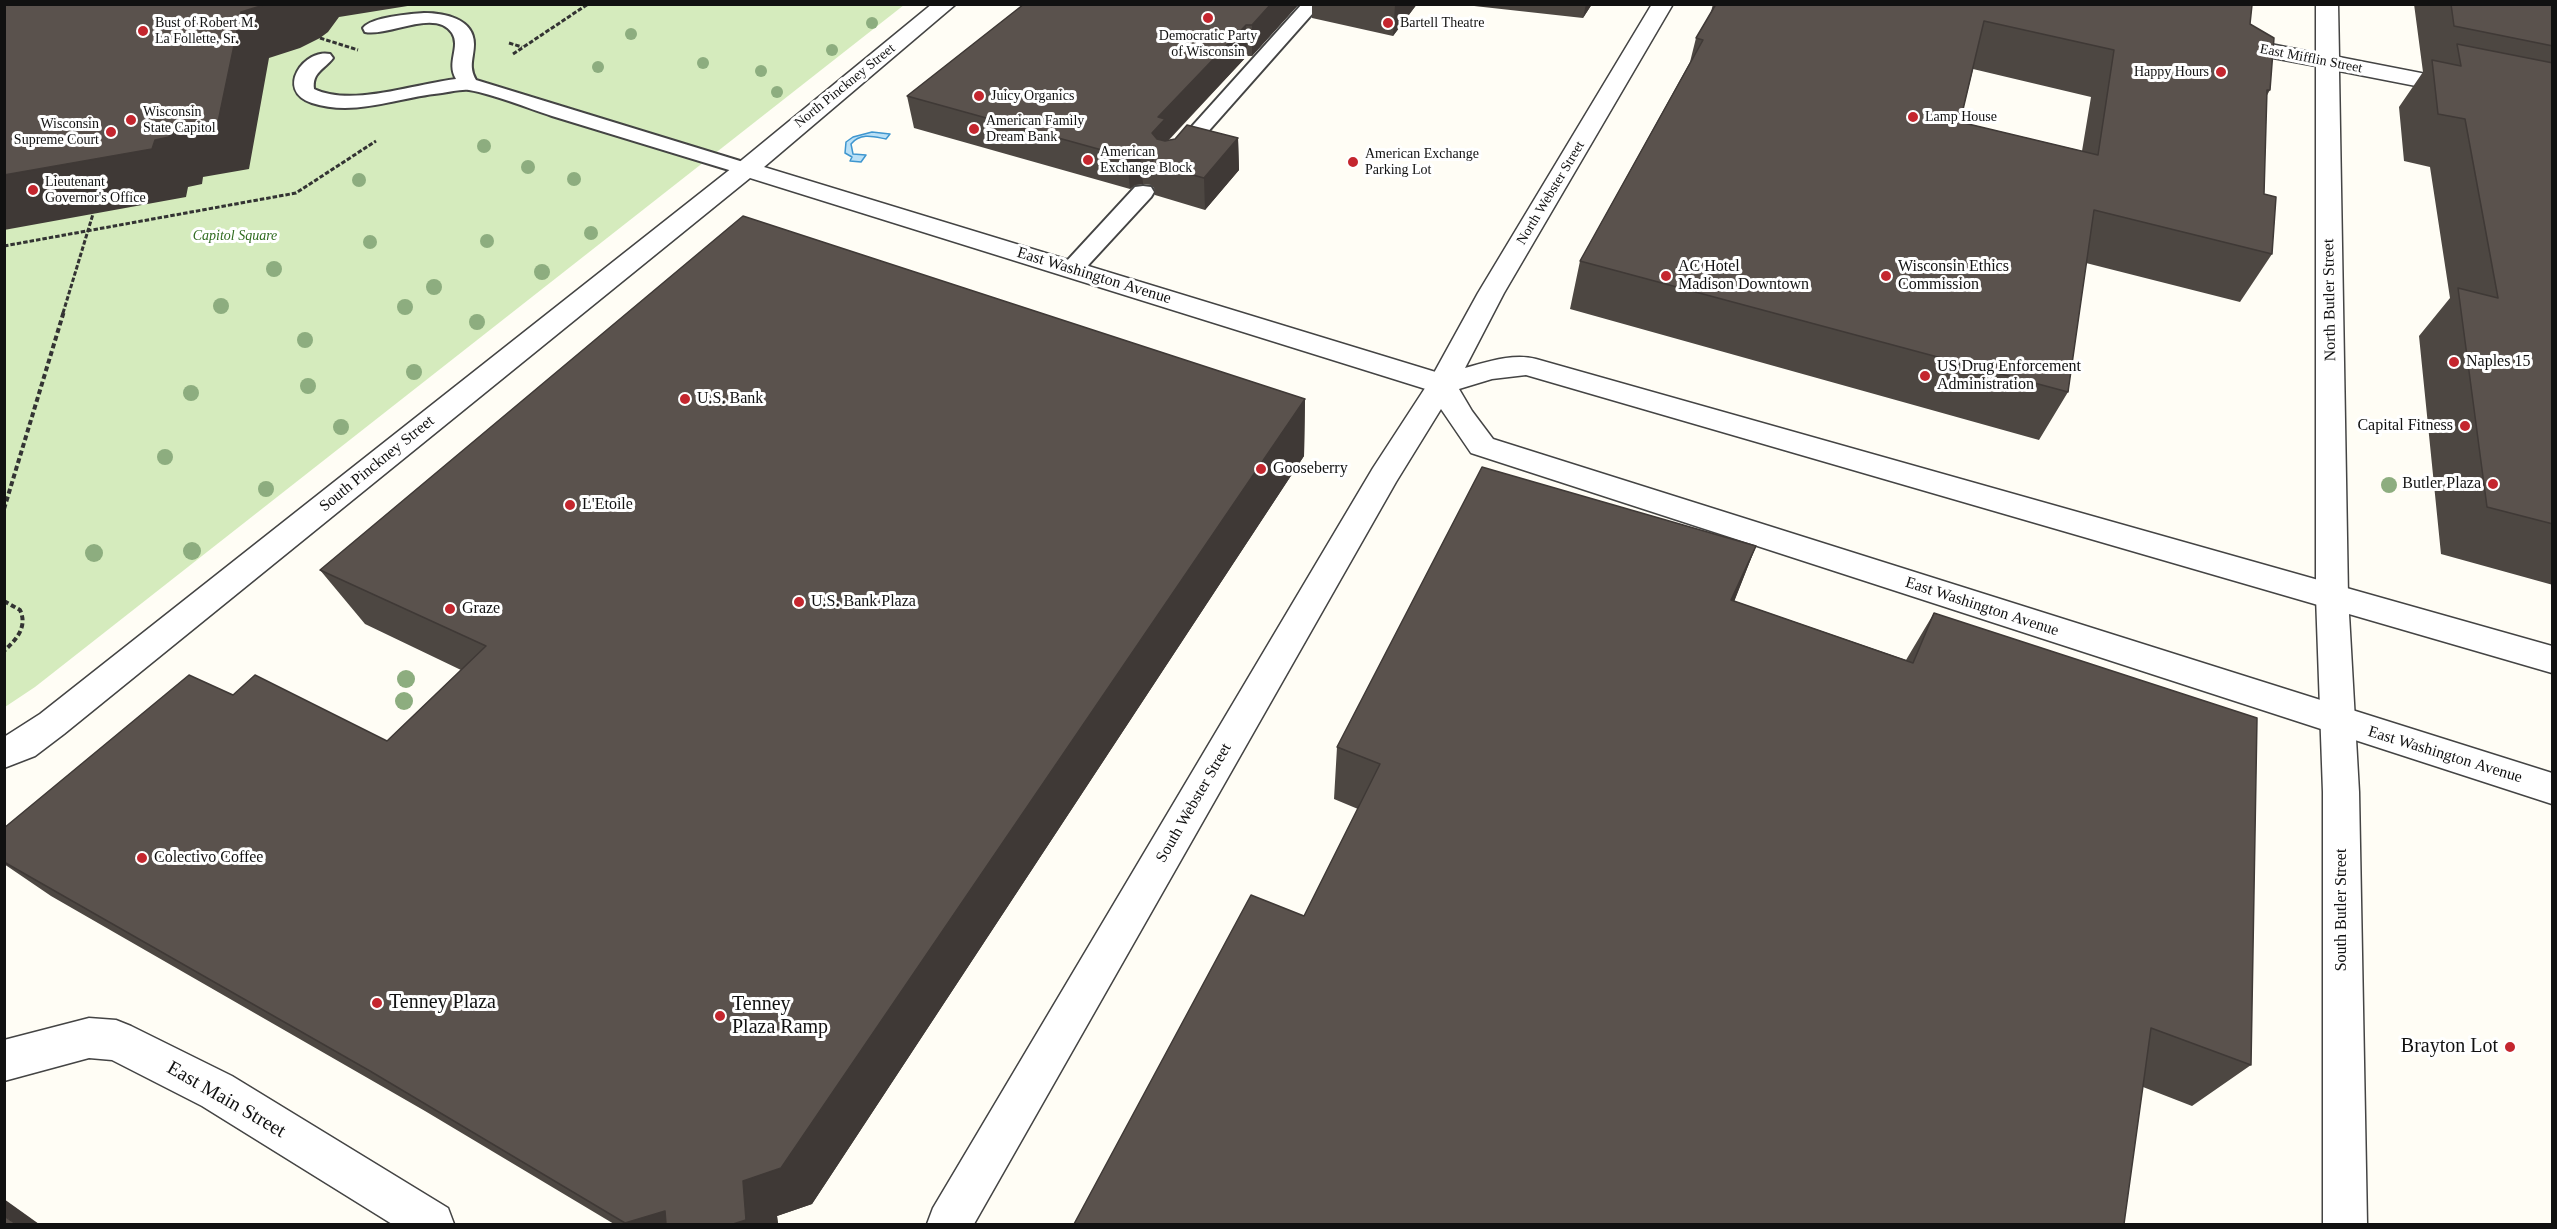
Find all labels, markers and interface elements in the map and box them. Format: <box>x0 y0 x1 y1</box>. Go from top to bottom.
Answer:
marker: Democratic Party of Wisconsin <box>1201 11 1215 25</box>
place label: Bust of Robert M. La Follette, Sr. <box>155 15 257 48</box>
place label: Bartell Theatre <box>1400 15 1484 31</box>
marker: Bartell Theatre <box>1381 16 1395 30</box>
marker: Bust of Robert M. La Follette, Sr. <box>136 24 150 38</box>
place label: Democratic Party of Wisconsin <box>1159 28 1257 60</box>
street label: North Pinckney Street <box>791 40 899 132</box>
street label: East Mifflin Street <box>2258 41 2364 77</box>
place label: Happy Hours <box>2134 64 2209 80</box>
marker: Happy Hours <box>2214 65 2228 79</box>
place label: Juicy Organics <box>991 88 1074 104</box>
marker: Juicy Organics <box>972 89 986 103</box>
place label: Wisconsin State Capitol <box>143 104 216 136</box>
place label: Lamp House <box>1925 109 1997 125</box>
marker: Lamp House <box>1906 110 1920 124</box>
marker: Wisconsin State Capitol <box>124 113 138 127</box>
place label: American Family Dream Bank <box>986 113 1084 146</box>
place label: Wisconsin Supreme Court <box>14 116 99 148</box>
marker: American Family Dream Bank <box>967 122 981 136</box>
marker: Wisconsin Supreme Court <box>104 125 118 139</box>
street label: North Webster Street <box>1513 138 1589 248</box>
place label: American Exchange Block <box>1100 144 1192 176</box>
place label: American Exchange Parking Lot <box>1365 146 1479 178</box>
marker: American Exchange Block <box>1081 153 1095 167</box>
marker: American Exchange Parking Lot <box>1346 155 1360 169</box>
place label: Lieutenant Governor's Office <box>45 174 146 206</box>
marker: Lieutenant Governor's Office <box>26 183 40 197</box>
park label: Capitol Square <box>193 228 277 244</box>
street label: North Butler Street <box>2319 239 2341 361</box>
street label: East Washington Avenue <box>1015 243 1173 309</box>
place label: AC Hotel Madison Downtown <box>1678 257 1809 295</box>
place label: Wisconsin Ethics Commission <box>1898 257 2009 295</box>
marker: AC Hotel Madison Downtown <box>1659 269 1673 283</box>
marker: Wisconsin Ethics Commission <box>1879 269 1893 283</box>
place label: Naples 15 <box>2466 352 2530 372</box>
marker: Naples 15 <box>2447 355 2461 369</box>
place label: US Drug Enforcement Administration <box>1937 357 2081 395</box>
marker: US Drug Enforcement Administration <box>1918 369 1932 383</box>
place label: U.S. Bank <box>697 389 763 409</box>
marker: U.S. Bank <box>678 392 692 406</box>
street label: South Pinckney Street <box>316 412 438 516</box>
place label: Capital Fitness <box>2357 416 2453 436</box>
marker: Capital Fitness <box>2458 419 2472 433</box>
place label: Gooseberry <box>1273 459 1348 479</box>
marker: Gooseberry <box>1254 462 1268 476</box>
place label: Butler Plaza <box>2402 474 2481 494</box>
marker: Butler Plaza <box>2486 477 2500 491</box>
place label: L'Etoile <box>582 495 633 515</box>
marker: L'Etoile <box>563 498 577 512</box>
street label: East Washington Avenue <box>1903 573 2061 641</box>
place label: U.S. Bank Plaza <box>811 592 916 612</box>
marker: U.S. Bank Plaza <box>792 595 806 609</box>
place label: Graze <box>462 599 500 619</box>
marker: Graze <box>443 602 457 616</box>
street label: East Washington Avenue <box>2366 722 2524 788</box>
street label: South Webster Street <box>1152 740 1236 866</box>
place label: Colectivo Coffee <box>154 848 263 868</box>
street label: South Butler Street <box>2332 849 2352 971</box>
marker: Colectivo Coffee <box>135 851 149 865</box>
place label: Tenney Plaza <box>389 991 496 1015</box>
place label: Tenney Plaza Ramp <box>732 993 828 1040</box>
marker: Tenney Plaza <box>370 996 384 1010</box>
marker: Tenney Plaza Ramp <box>713 1009 727 1023</box>
place label: Brayton Lot <box>2401 1035 2498 1059</box>
marker: Brayton Lot <box>2503 1040 2517 1054</box>
street label: East Main Street <box>162 1056 290 1144</box>

